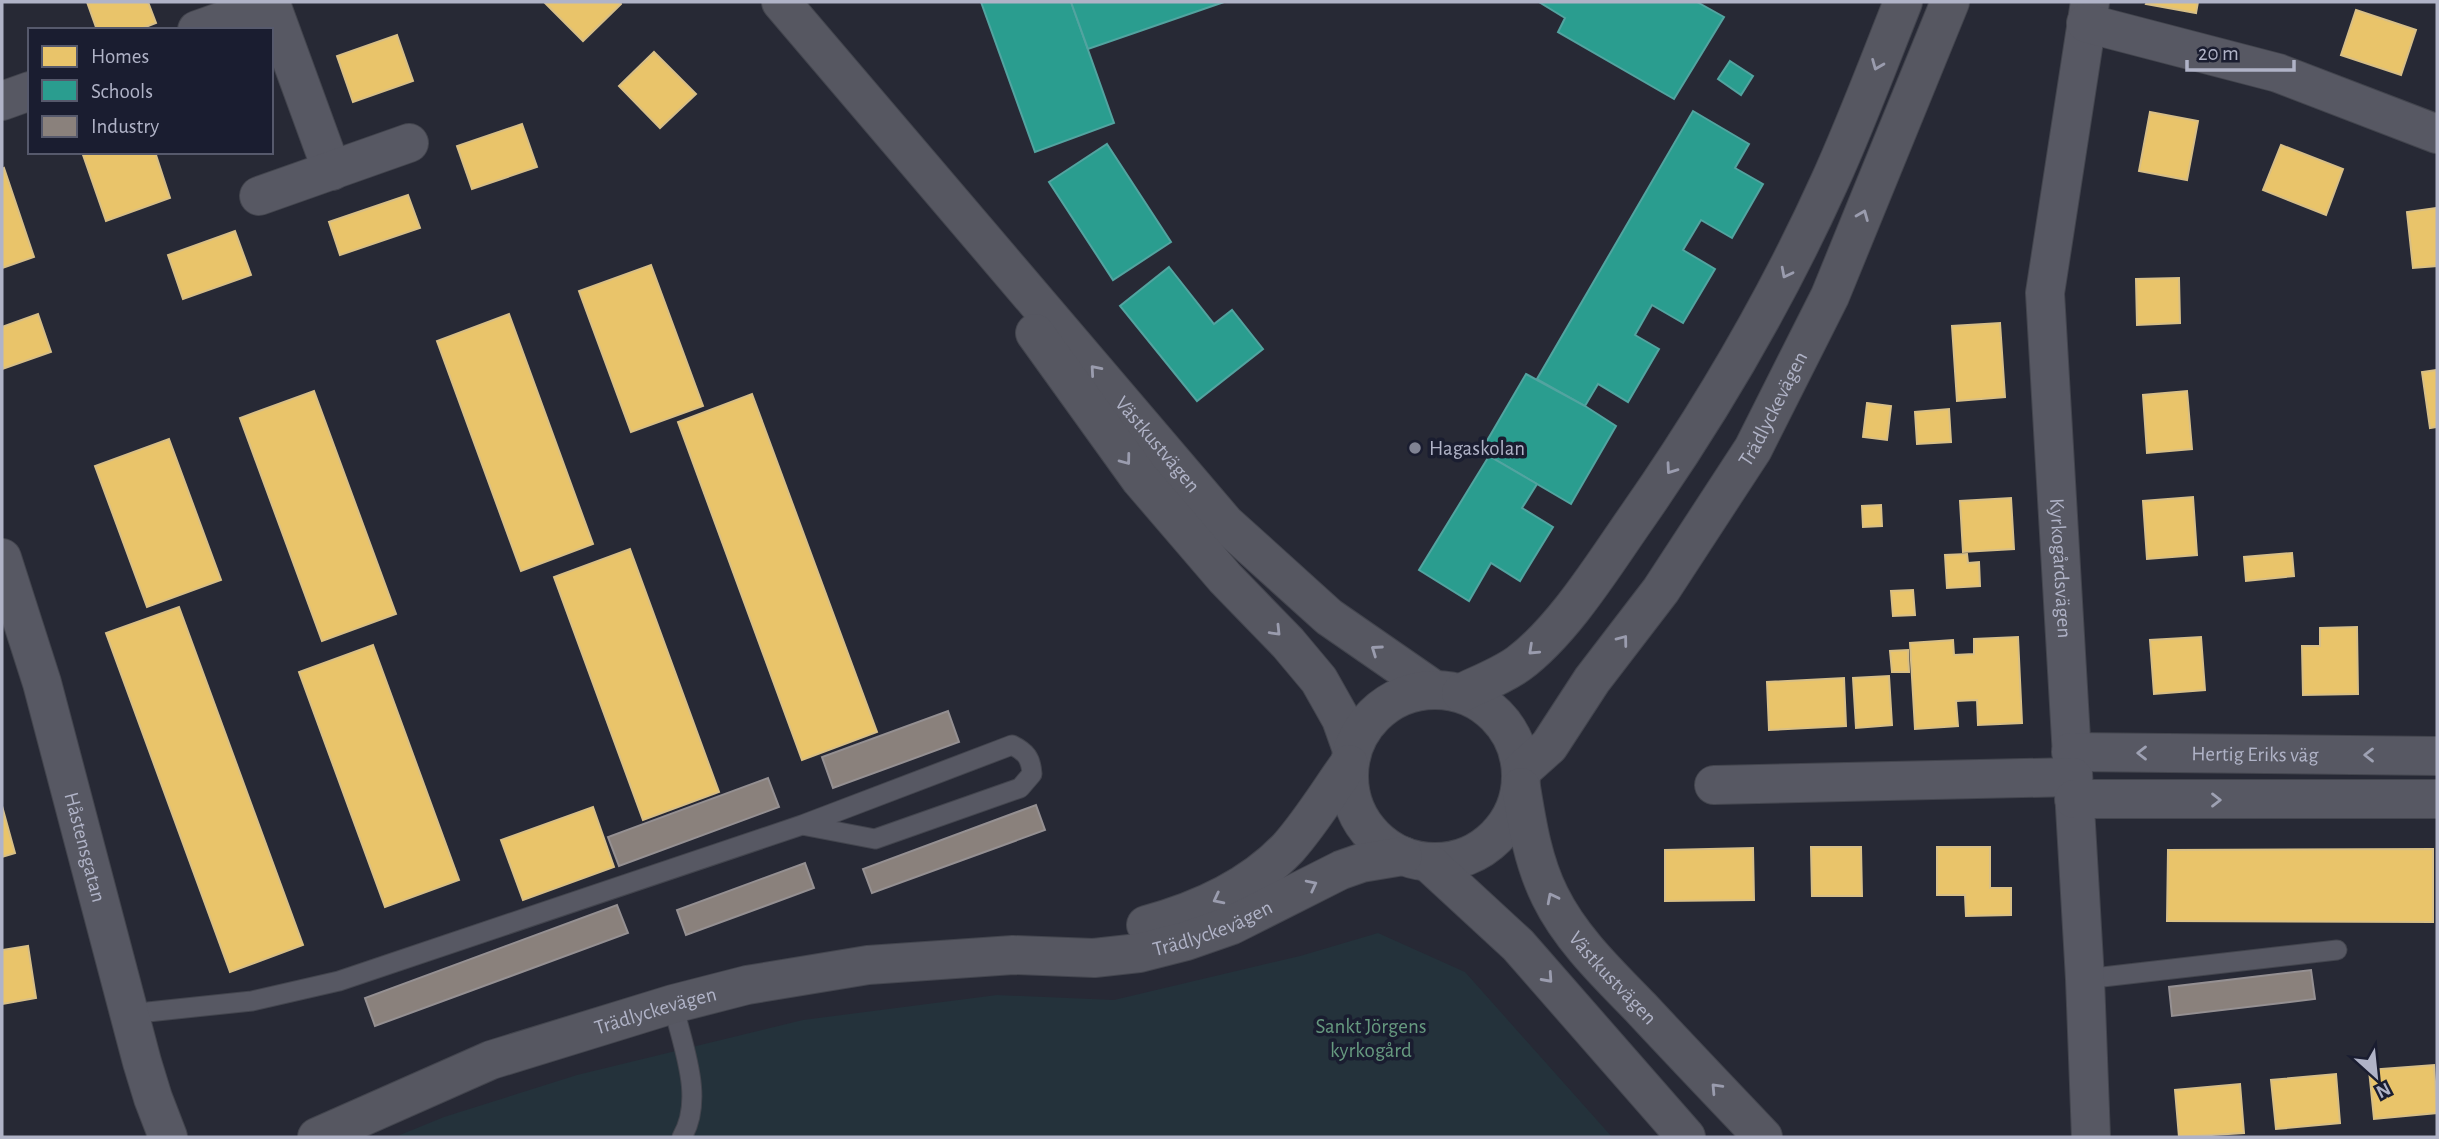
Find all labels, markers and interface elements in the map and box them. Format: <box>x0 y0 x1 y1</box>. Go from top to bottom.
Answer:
legend <box>28 28 273 154</box>
scale bar <box>2187 28 2294 72</box>
text: 20 m <box>2198 43 2239 64</box>
text: Homes <box>91 46 149 67</box>
one-way arrow <box>1872 58 1886 70</box>
text: Schools <box>91 81 153 102</box>
text: Industry <box>91 116 159 137</box>
one-way arrow <box>1854 209 1868 221</box>
one-way arrow <box>1780 266 1794 278</box>
street label: Trädlyckevägen <box>1735 348 1811 470</box>
one-way arrow <box>1091 365 1103 378</box>
street label: Västkustvägen <box>1111 393 1204 497</box>
place label: Hagaskolan <box>1429 438 1525 459</box>
marker: Hagaskolan <box>1407 440 1423 456</box>
one-way arrow <box>1118 453 1131 465</box>
one-way arrow <box>1667 461 1679 474</box>
street label: Kyrkogårdsvägen <box>2046 498 2075 639</box>
one-way arrow <box>1268 623 1281 636</box>
one-way arrow <box>1614 635 1627 648</box>
one-way arrow <box>1528 642 1541 654</box>
one-way arrow <box>1371 646 1384 659</box>
street label: Hertig Eriks väg <box>2191 743 2319 766</box>
one-way arrow <box>2136 745 2146 761</box>
one-way arrow <box>2363 747 2374 763</box>
street label: Håstensgatan <box>60 790 109 905</box>
one-way arrow <box>2211 792 2222 808</box>
one-way arrow <box>1305 879 1317 893</box>
one-way arrow <box>1212 890 1225 904</box>
one-way arrow <box>1546 892 1560 905</box>
street label: Trädlyckevägen <box>1151 897 1276 960</box>
street label: Västkustvägen <box>1565 928 1661 1029</box>
one-way arrow <box>1539 970 1552 983</box>
street label: Trädlyckevägen <box>592 983 719 1039</box>
park label: Sankt Jörgens kyrkogård <box>1315 1016 1427 1061</box>
north arrow <box>2341 1041 2411 1111</box>
text: N <box>2373 1078 2393 1101</box>
one-way arrow <box>1711 1083 1724 1096</box>

